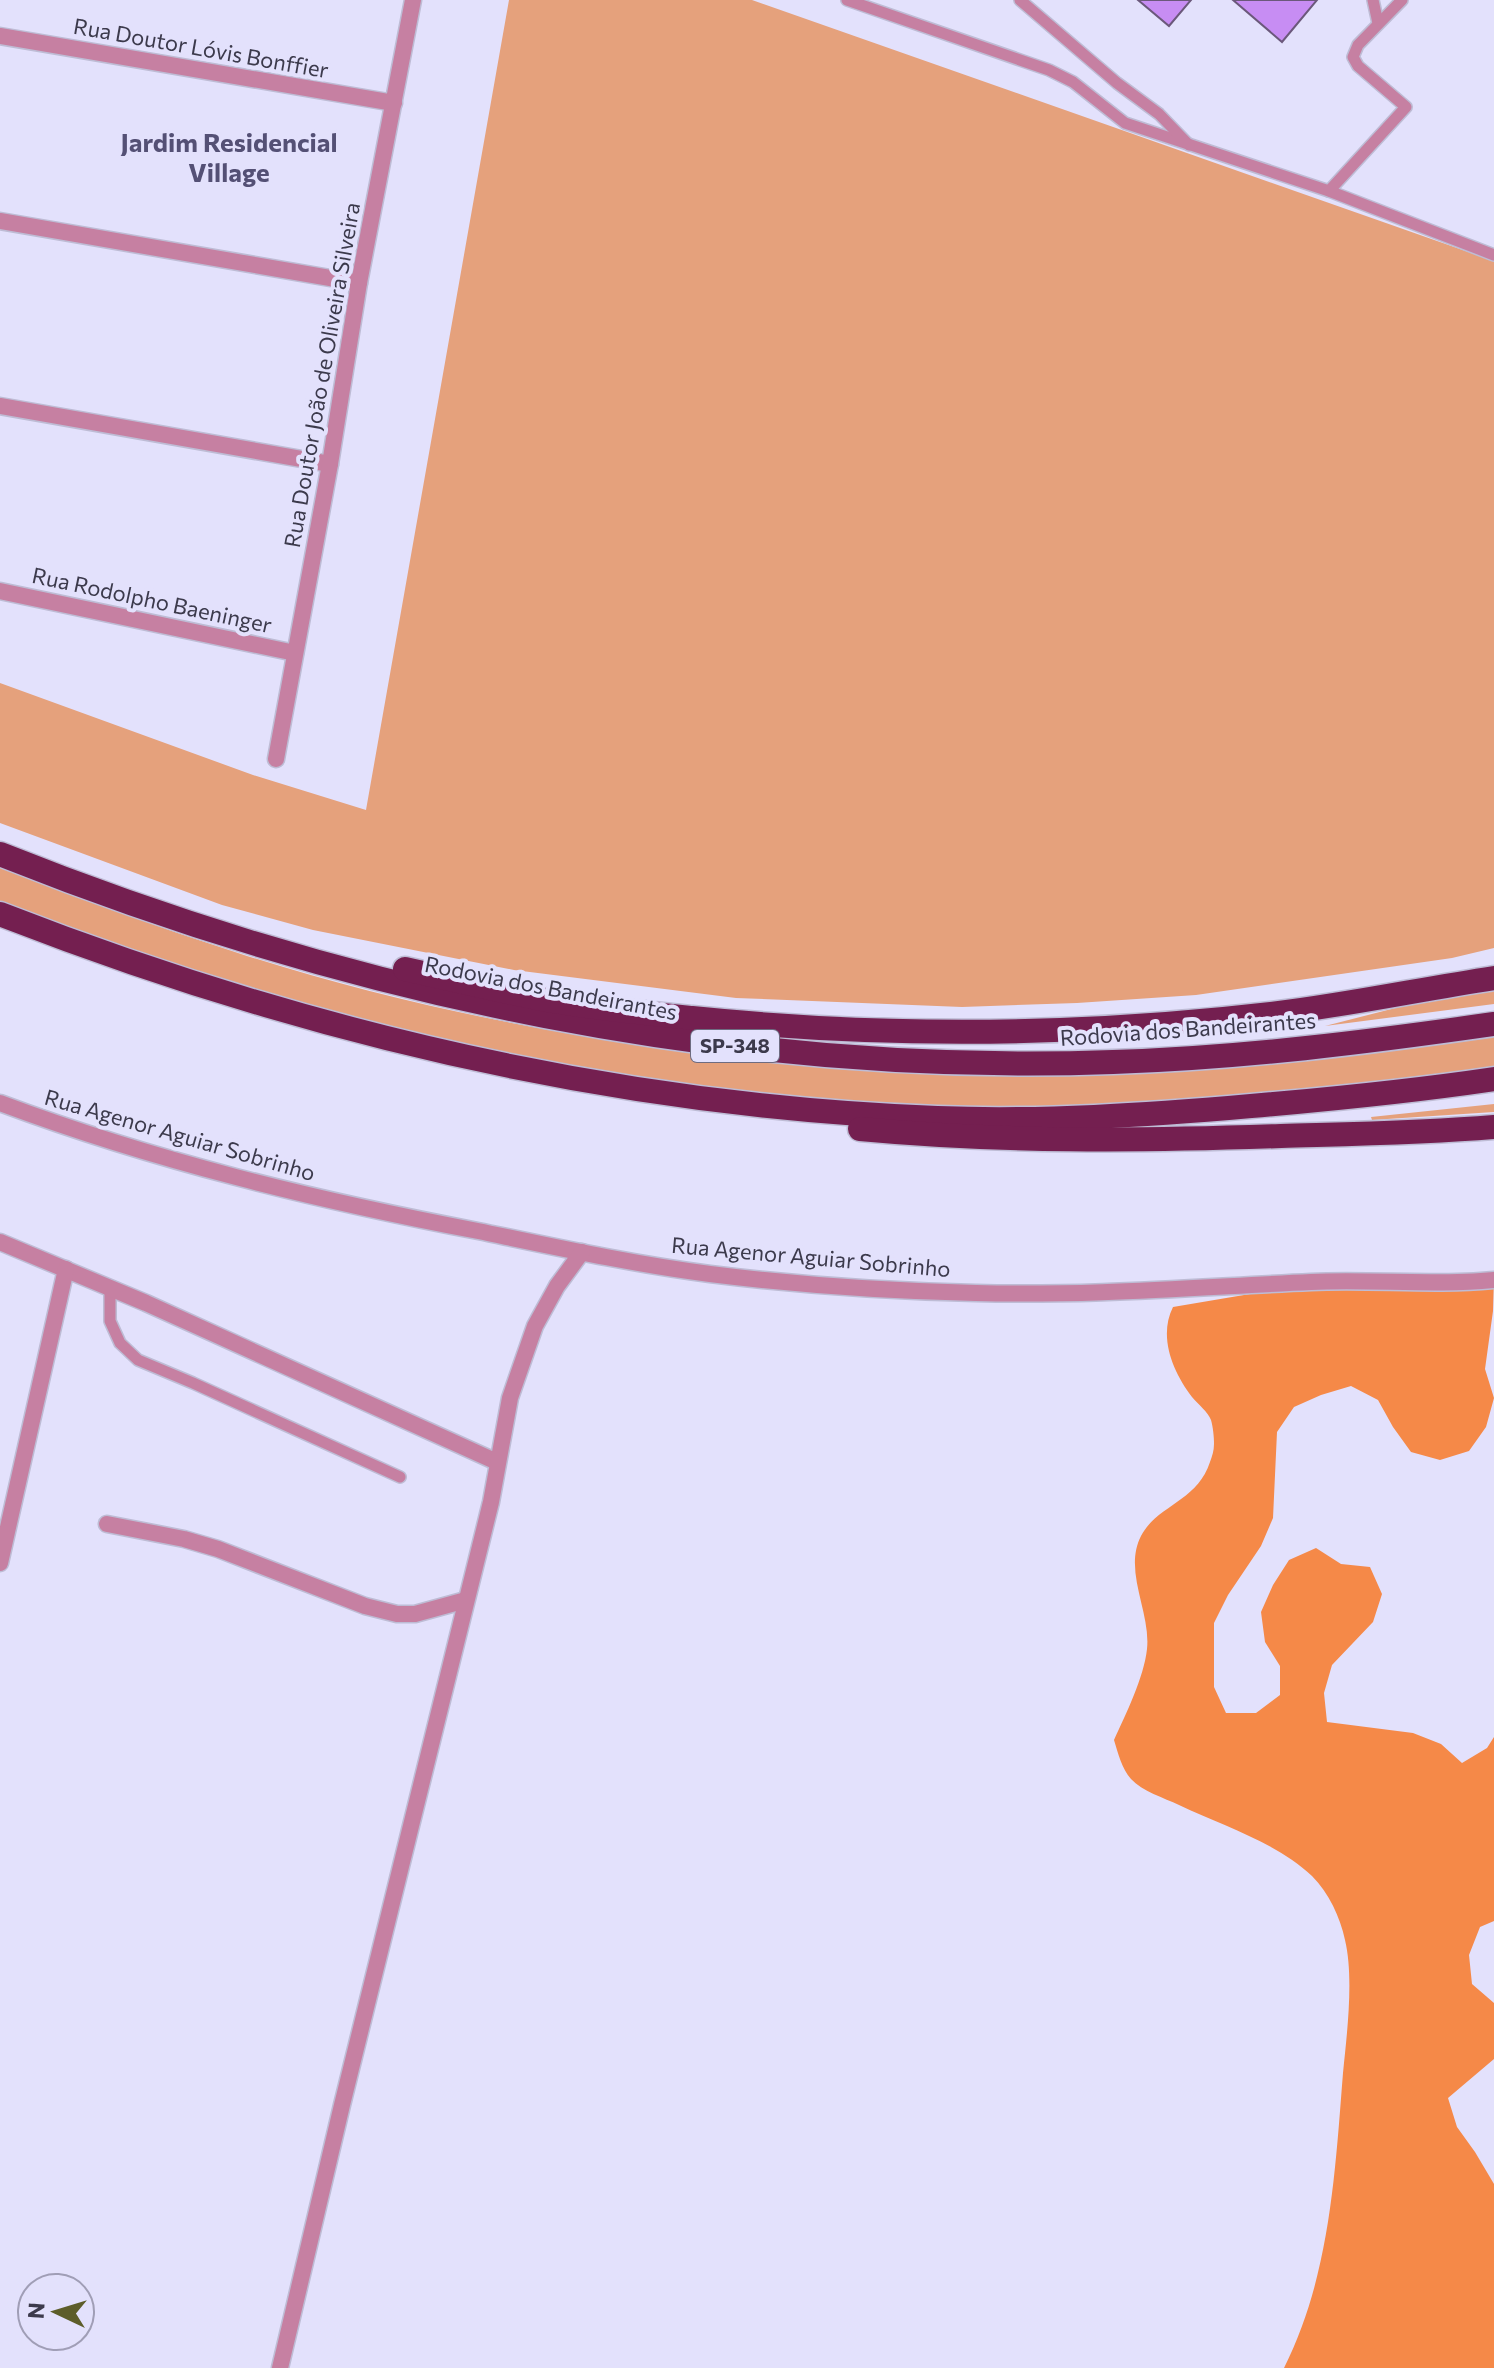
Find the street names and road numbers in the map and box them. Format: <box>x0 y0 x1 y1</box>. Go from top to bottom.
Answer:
street label: Rua Doutor Lóvis Bonffier <box>71 12 331 83</box>
street label: Rua Doutor João de Oliveira Silveira <box>278 200 365 550</box>
street label: Rua Rodolpho Baeninger <box>30 561 275 638</box>
street label: Rodovia dos Bandeirantes <box>423 950 680 1025</box>
street label: Rodovia dos Bandeirantes <box>1059 1006 1317 1051</box>
road number: SP-348 <box>691 1030 779 1062</box>
street label: Rua Agenor Aguiar Sobrinho <box>42 1083 319 1186</box>
street label: Rua Agenor Aguiar Sobrinho <box>670 1231 952 1282</box>

